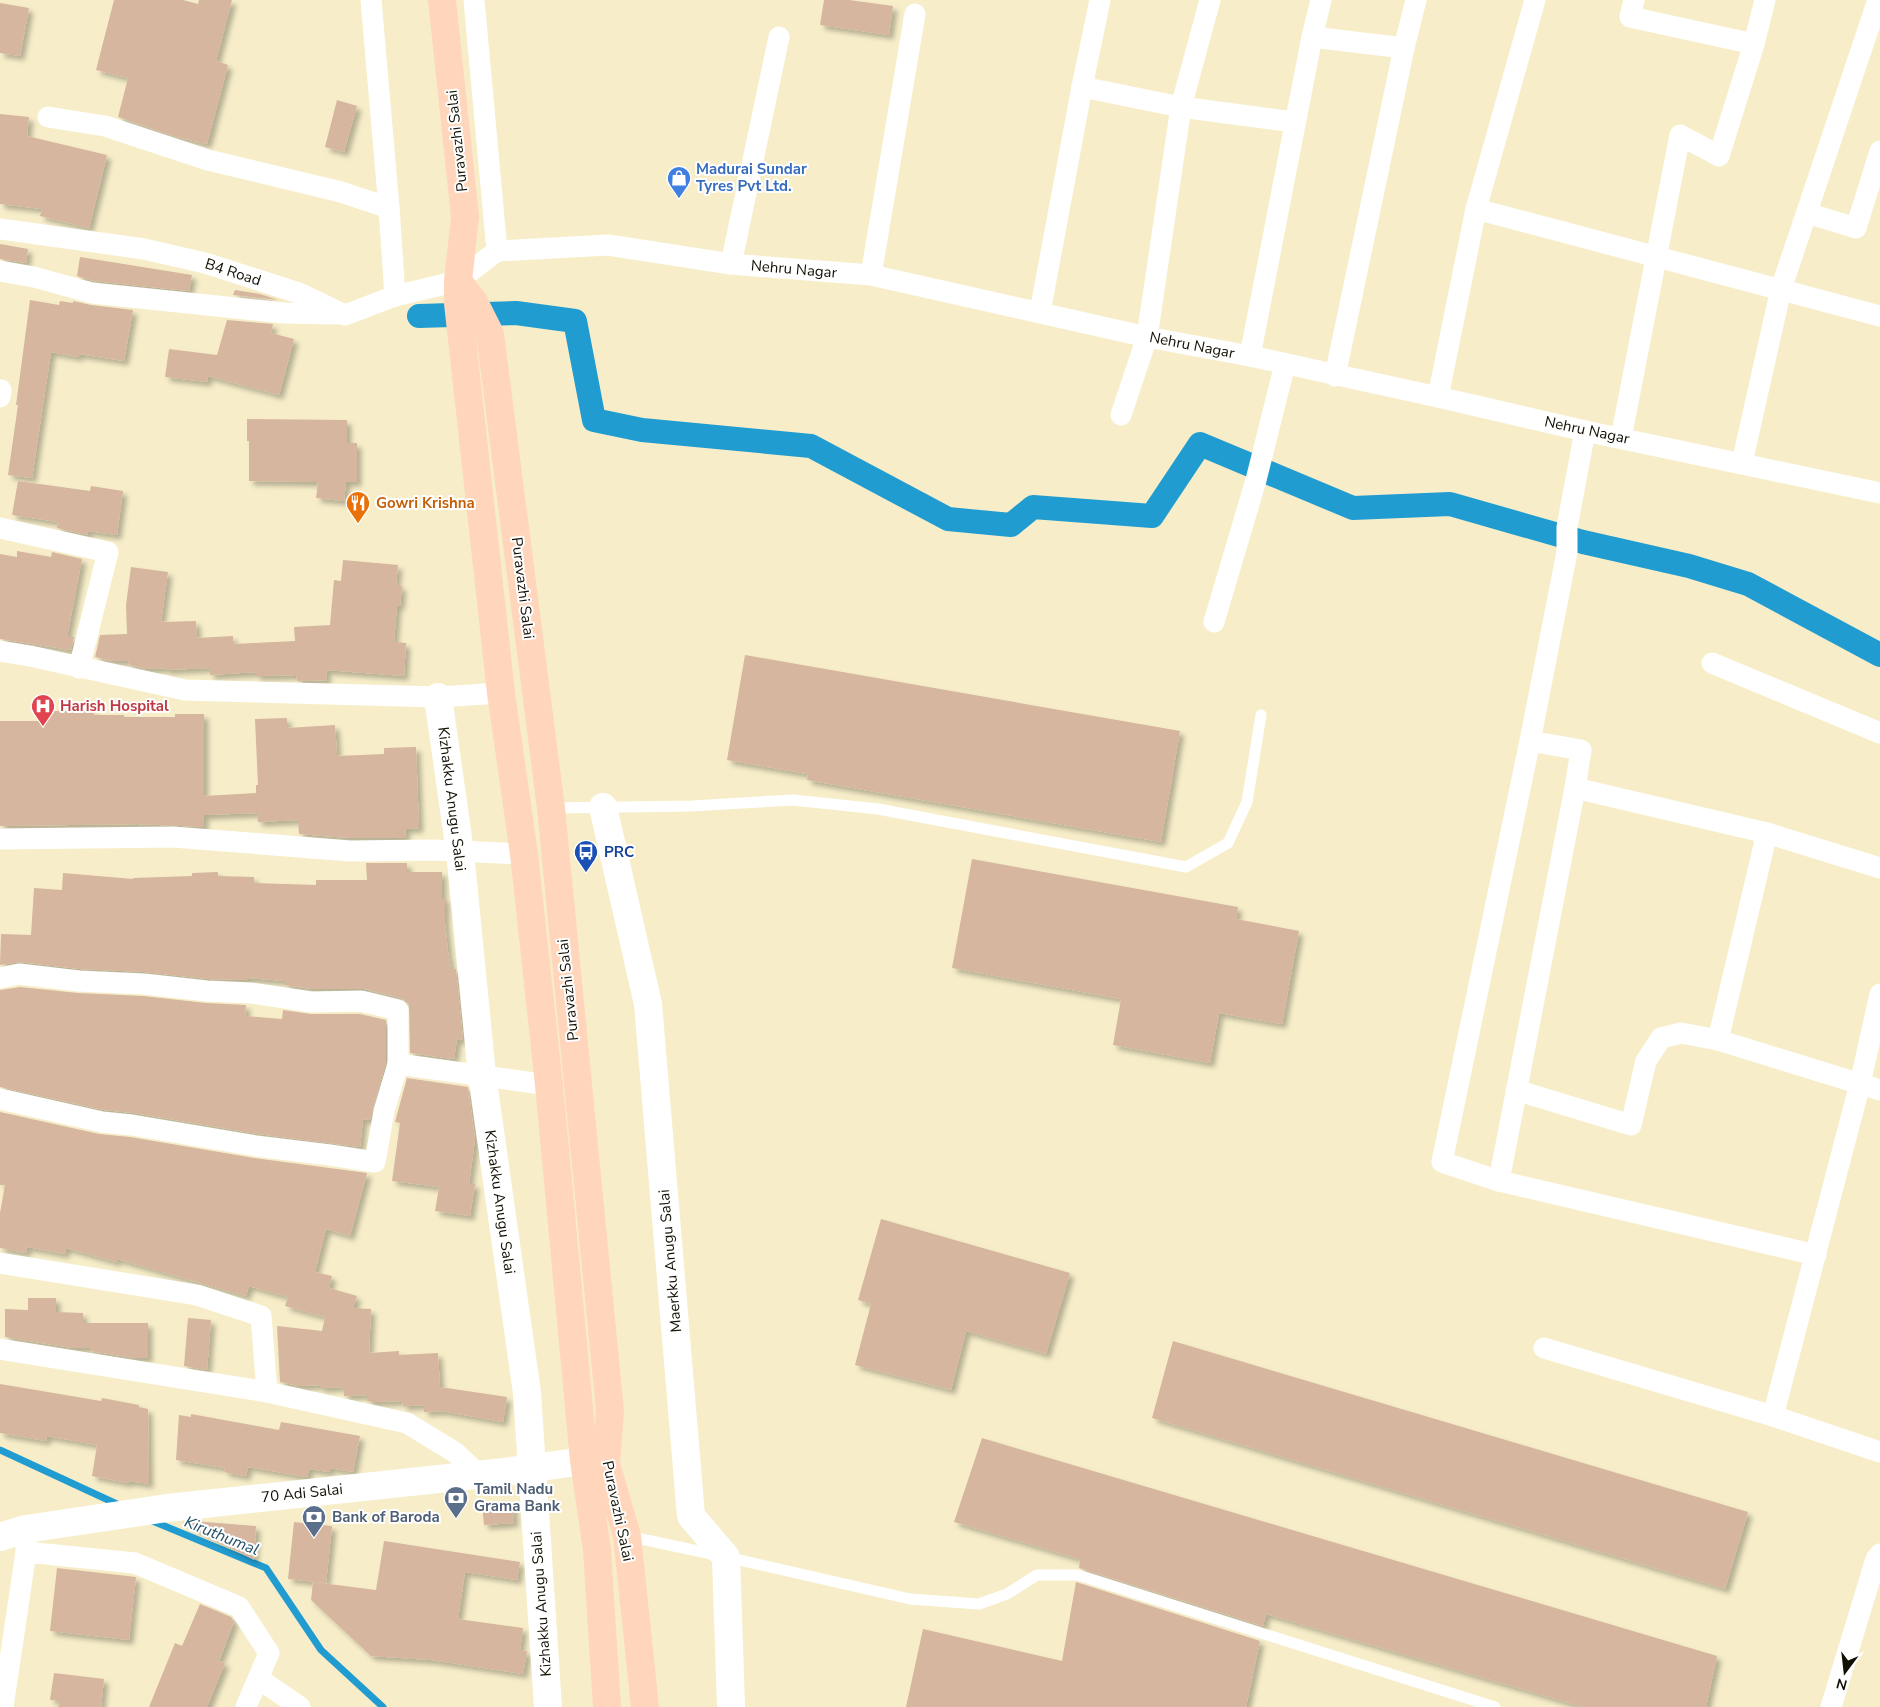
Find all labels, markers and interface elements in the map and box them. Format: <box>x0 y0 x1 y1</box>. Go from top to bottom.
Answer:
street label: Puravazhi Salai <box>442 89 472 193</box>
place label: Madurai Sundar Tyres Pvt Ltd. <box>696 159 807 196</box>
shop icon: Madurai Sundar Tyres Pvt Ltd. <box>666 165 692 199</box>
street label: B4 Road <box>202 254 264 290</box>
street label: Nehru Nagar <box>750 255 839 283</box>
street label: Nehru Nagar <box>1148 327 1237 363</box>
street label: Nehru Nagar <box>1543 411 1632 449</box>
restaurant icon: Gowri Krishna <box>345 490 371 524</box>
place label: Gowri Krishna <box>376 493 475 513</box>
street label: Puravazhi Salai <box>507 536 539 640</box>
hospital icon: Harish Hospital <box>30 693 56 727</box>
place label: Harish Hospital <box>60 696 169 716</box>
street label: Kizhakku Anugu Salai <box>433 726 471 872</box>
bus stop icon: PRC <box>573 839 599 873</box>
place label: PRC <box>604 842 634 862</box>
street label: Puravazhi Salai <box>553 938 583 1042</box>
street label: Kizhakku Anugu Salai <box>480 1129 520 1275</box>
street label: Maerkku Anugu Salai <box>654 1189 686 1333</box>
street label: Puravazhi Salai <box>598 1459 638 1563</box>
street label: 70 Adi Salai <box>260 1479 344 1507</box>
place label: Tamil Nadu Grama Bank <box>474 1479 561 1516</box>
bank icon: Tamil Nadu Grama Bank <box>443 1485 469 1519</box>
bank icon: Bank of Baroda <box>301 1504 327 1538</box>
place label: Bank of Baroda <box>332 1507 440 1527</box>
water label: Kiruthumal <box>181 1511 263 1561</box>
street label: Kizhakku Anugu Salai <box>526 1531 556 1677</box>
north arrow <box>1820 1647 1870 1697</box>
text: N <box>1834 1674 1849 1695</box>

